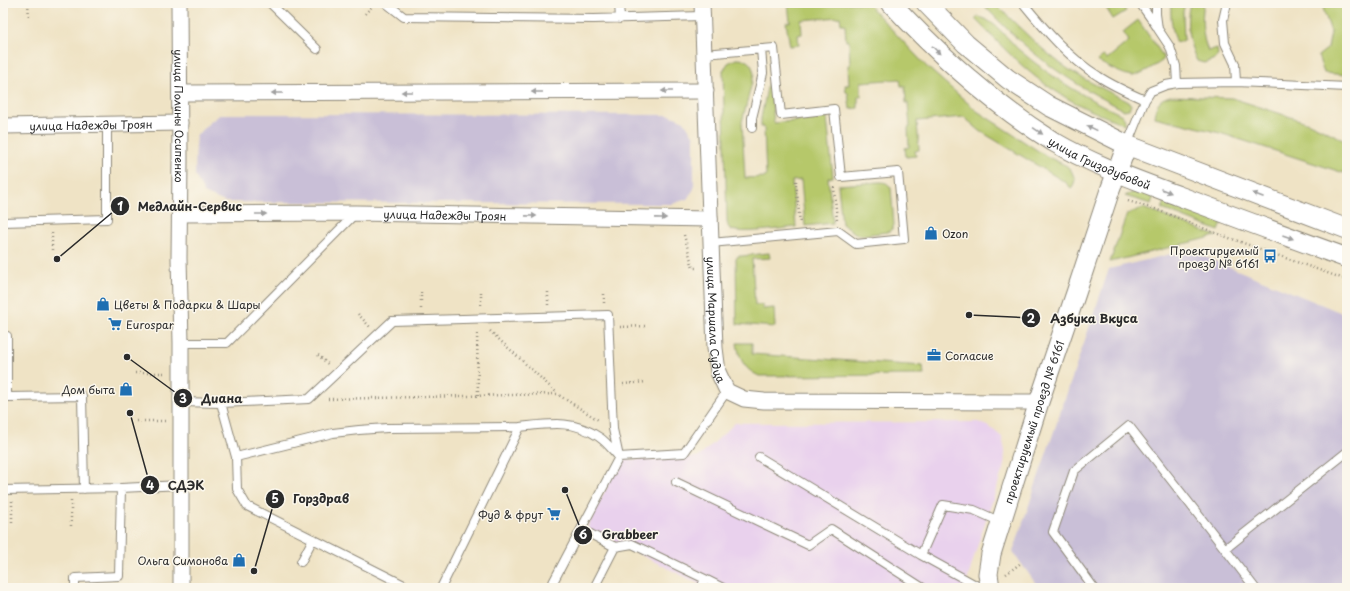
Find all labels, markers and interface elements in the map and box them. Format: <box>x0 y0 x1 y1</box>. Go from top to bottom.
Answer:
one-way arrow <box>931 45 941 55</box>
street label: улица Полины Осипенко <box>171 49 189 183</box>
one-way arrow <box>660 88 673 94</box>
one-way arrow <box>400 89 413 95</box>
one-way arrow <box>530 89 543 95</box>
one-way arrow <box>270 90 283 96</box>
street label: улица Надежды Троян <box>29 115 153 134</box>
one-way arrow <box>1087 125 1098 131</box>
one-way arrow <box>1033 127 1043 135</box>
street label: улица Гризодубовой <box>1045 132 1153 193</box>
one-way arrow <box>1161 189 1173 195</box>
one-way arrow <box>1252 192 1264 198</box>
callout: Медлайн-Сервис <box>110 194 250 218</box>
text: 1 <box>117 197 123 215</box>
text: Медлайн-Сервис <box>138 197 243 215</box>
street label: улица Надежды Троян <box>383 205 507 224</box>
one-way arrow <box>255 211 268 217</box>
one-way arrow <box>525 213 538 219</box>
one-way arrow <box>655 215 668 221</box>
shop icon: Ozon <box>923 225 939 241</box>
place label: Ozon <box>942 225 968 242</box>
one-way arrow <box>1282 235 1294 241</box>
place label: Проектируемый проезд № 6161 <box>1170 242 1259 272</box>
bus stop icon: Проектируемый проезд № 6161 <box>1262 248 1278 264</box>
street label: улица Маршала Судца <box>703 256 730 386</box>
shop icon: Цветы & Подарки & Шары <box>95 296 111 312</box>
place label: Цветы & Подарки & Шары <box>114 296 261 313</box>
callout: Азбука Вкуса <box>1021 306 1146 330</box>
text: 2 <box>1027 309 1036 327</box>
text: Азбука Вкуса <box>1050 309 1138 327</box>
supermarket icon: Eurospar <box>107 316 123 332</box>
place label: Eurospar <box>126 316 174 333</box>
street label: проектируемый проезд № 6161 <box>999 338 1068 506</box>
office icon: Согласие <box>926 347 942 363</box>
place label: Согласие <box>945 347 994 364</box>
place label: Дом быта <box>61 381 115 398</box>
shop icon: Дом быта <box>118 381 134 397</box>
callout: Диана <box>173 386 250 410</box>
text: 3 <box>179 389 187 407</box>
text: Диана <box>200 389 243 407</box>
callout: СДЭК <box>140 473 213 497</box>
text: 4 <box>146 476 154 494</box>
text: СДЭК <box>168 476 204 494</box>
callout: Горздрав <box>265 487 357 511</box>
text: 5 <box>271 489 279 507</box>
text: Горздрав <box>293 489 349 507</box>
place label: Фуд & фрут <box>478 506 544 523</box>
supermarket icon: Фуд & фрут <box>546 506 562 522</box>
callout: Grabbeer <box>573 523 666 547</box>
text: 6 <box>579 525 588 543</box>
text: Grabbeer <box>602 525 659 543</box>
place label: Ольга Симонова <box>137 552 228 569</box>
shop icon: Ольга Симонова <box>231 552 247 568</box>

